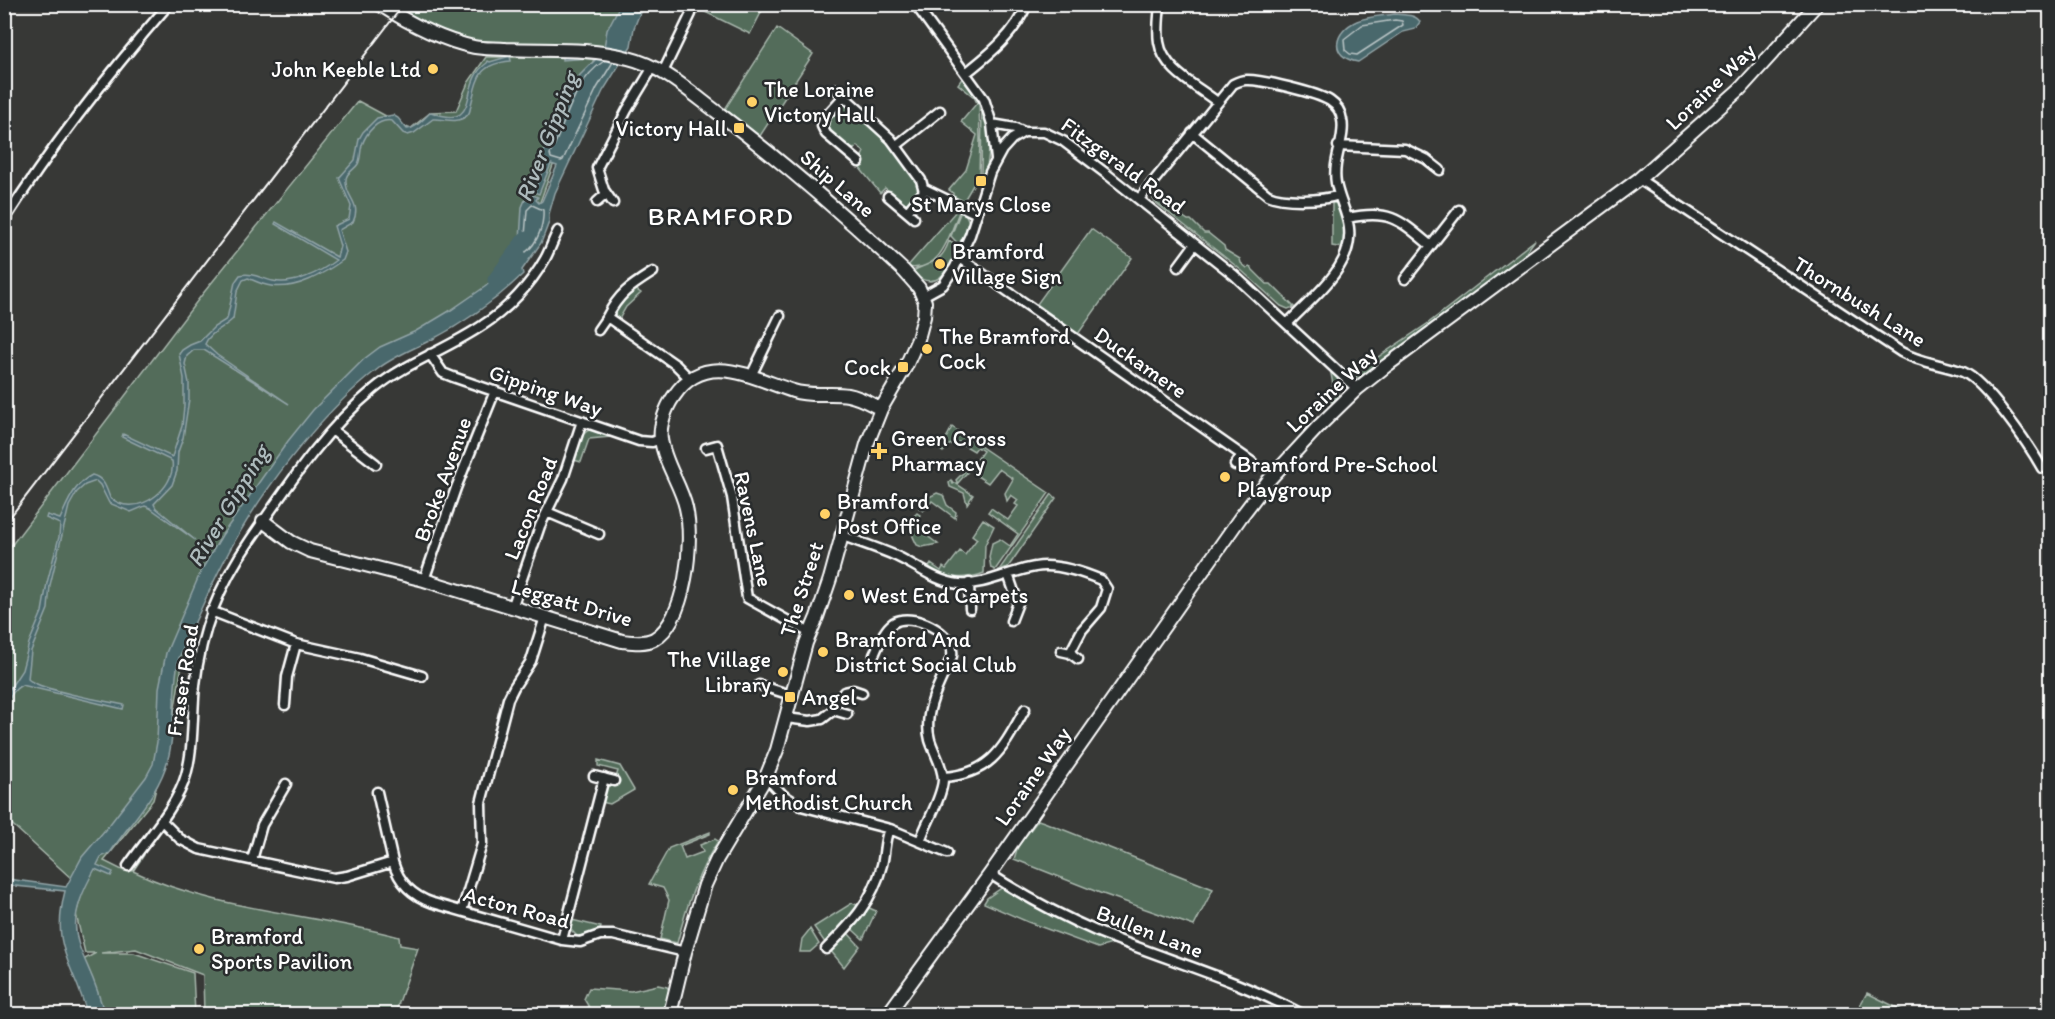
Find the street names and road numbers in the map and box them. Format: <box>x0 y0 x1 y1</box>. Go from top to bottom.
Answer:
street label: Loraine Way <box>1660 36 1761 136</box>
street label: Fitzgerald Road <box>1056 111 1191 220</box>
street label: Ship Lane <box>795 143 881 223</box>
street label: Thornbush Lane <box>1788 250 1931 353</box>
street label: Duckamere <box>1089 321 1192 404</box>
street label: Loraine Way <box>1280 340 1383 438</box>
street label: Gipping Way <box>486 358 607 423</box>
street label: Broke Avenue <box>407 413 478 545</box>
street label: Lacon Road <box>498 453 563 564</box>
street label: Ravens Lane <box>728 469 779 589</box>
street label: The Street <box>773 538 830 640</box>
street label: Leggatt Drive <box>508 572 636 633</box>
street label: Fraser Road <box>160 622 205 738</box>
street label: Loraine Way <box>988 721 1077 831</box>
street label: Acton Road <box>461 880 573 935</box>
street label: Bullen Lane <box>1093 899 1207 964</box>

